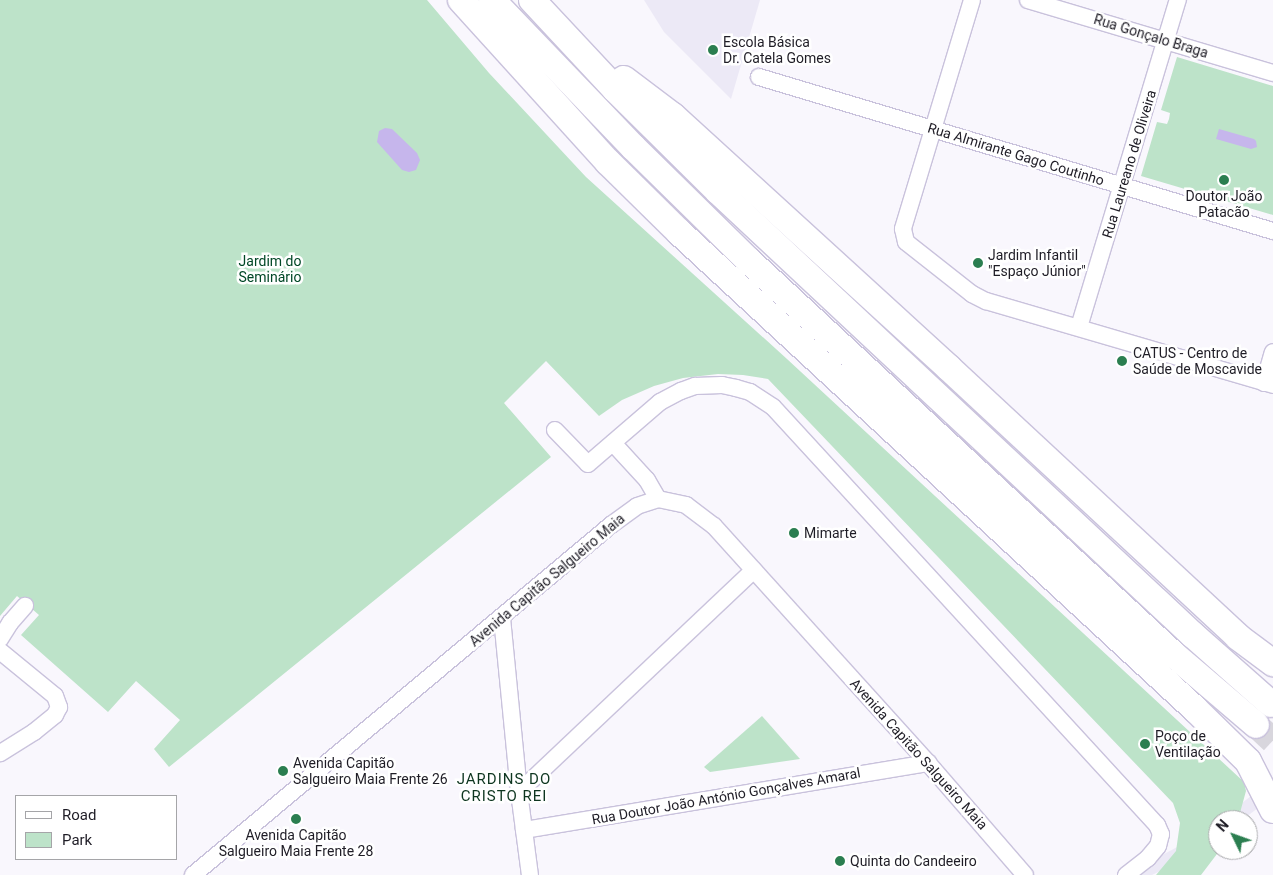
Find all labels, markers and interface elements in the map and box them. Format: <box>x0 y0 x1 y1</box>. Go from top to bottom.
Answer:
street label: Rua Gonçalo Braga <box>1092 11 1210 61</box>
place label: Escola Básica Dr. Catela Gomes <box>723 34 831 66</box>
marker: Escola Básica Dr. Catela Gomes <box>707 44 719 56</box>
street label: Rua Laureano de Oliveira <box>1098 88 1160 240</box>
street label: Rua Almirante Gago Coutinho <box>926 119 1106 189</box>
marker: Doutor João Patacão <box>1218 174 1230 186</box>
place label: Doutor João Patacão <box>1186 188 1262 220</box>
place label: Jardim Infantil "Espaço Júnior" <box>988 247 1086 280</box>
park label: Jardim do Seminário <box>239 253 301 286</box>
marker: Jardim Infantil "Espaço Júnior" <box>972 257 984 269</box>
place label: CATUS - Centro de Saúde de Moscavide <box>1133 345 1262 378</box>
marker: CATUS - Centro de Saúde de Moscavide <box>1115 354 1129 368</box>
street label: Avenida Capitão Salgueiro Maia <box>466 510 628 650</box>
place label: Mimarte <box>804 525 857 541</box>
marker: Mimarte <box>788 527 800 539</box>
street label: Avenida Capitão Salgueiro Maia <box>847 675 991 833</box>
place label: Poço de Ventilação <box>1155 728 1221 760</box>
marker: Poço de Ventilação <box>1139 738 1151 750</box>
place label: Avenida Capitão Salgueiro Maia Frente 26 <box>293 755 448 788</box>
street label: Rua Doutor João António Gonçalves Amaral <box>590 764 862 828</box>
marker: Avenida Capitão Salgueiro Maia Frente 26 <box>277 765 289 777</box>
district label: JARDINS DO CRISTO REI <box>455 770 553 805</box>
legend <box>15 795 178 860</box>
text: Road <box>62 806 96 824</box>
north arrow <box>1208 810 1258 860</box>
marker: Avenida Capitão Salgueiro Maia Frente 28 <box>290 813 302 825</box>
text: N <box>1213 817 1232 835</box>
place label: Avenida Capitão Salgueiro Maia Frente 28 <box>219 827 373 860</box>
text: Park <box>62 831 92 849</box>
place label: Quinta do Candeeiro <box>850 853 977 869</box>
marker: Quinta do Candeeiro <box>834 855 846 867</box>

